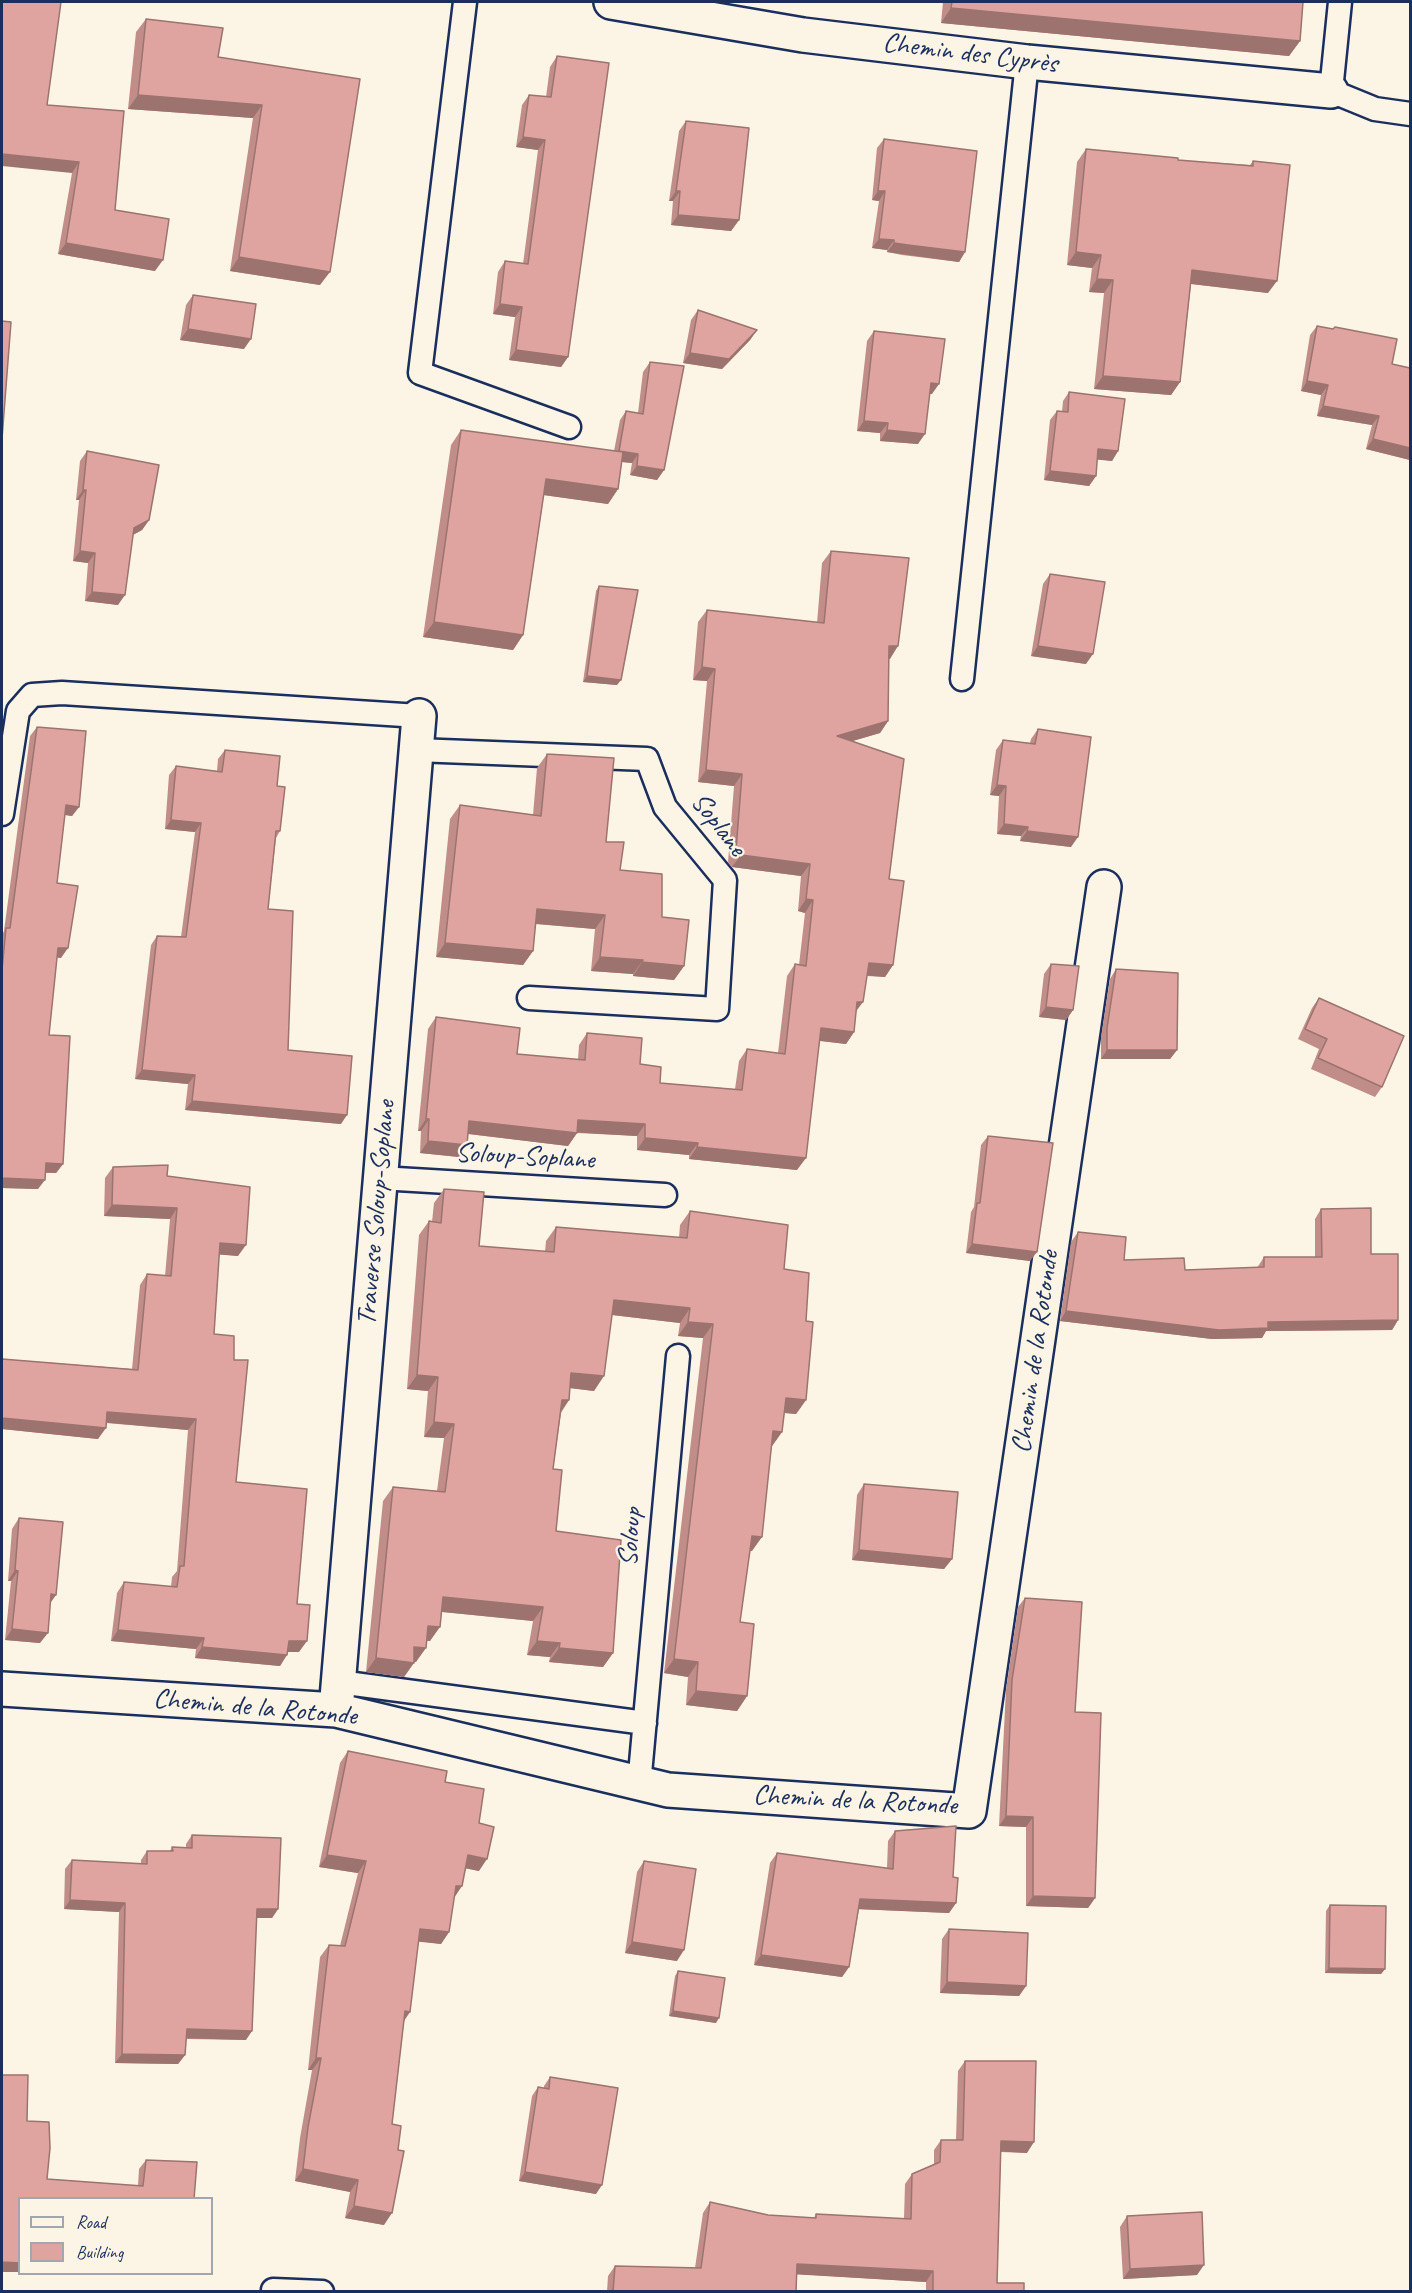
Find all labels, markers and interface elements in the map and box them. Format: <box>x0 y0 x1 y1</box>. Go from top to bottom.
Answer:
street label: Chemin des Cyprès <box>881 27 1059 81</box>
street label: Soplane <box>683 787 753 863</box>
street label: Traverse Soloup-Soplane <box>350 1099 404 1327</box>
street label: Soloup-Soplane <box>455 1137 595 1177</box>
street label: Chemin de la Rotonde <box>1005 1249 1067 1455</box>
street label: Soloup <box>612 1506 650 1568</box>
street label: Chemin de la Rotonde <box>152 1682 358 1734</box>
street label: Chemin de la Rotonde <box>752 1779 958 1823</box>
legend <box>18 2197 213 2275</box>
text: Road <box>76 2211 106 2233</box>
text: Building <box>76 2241 123 2263</box>

